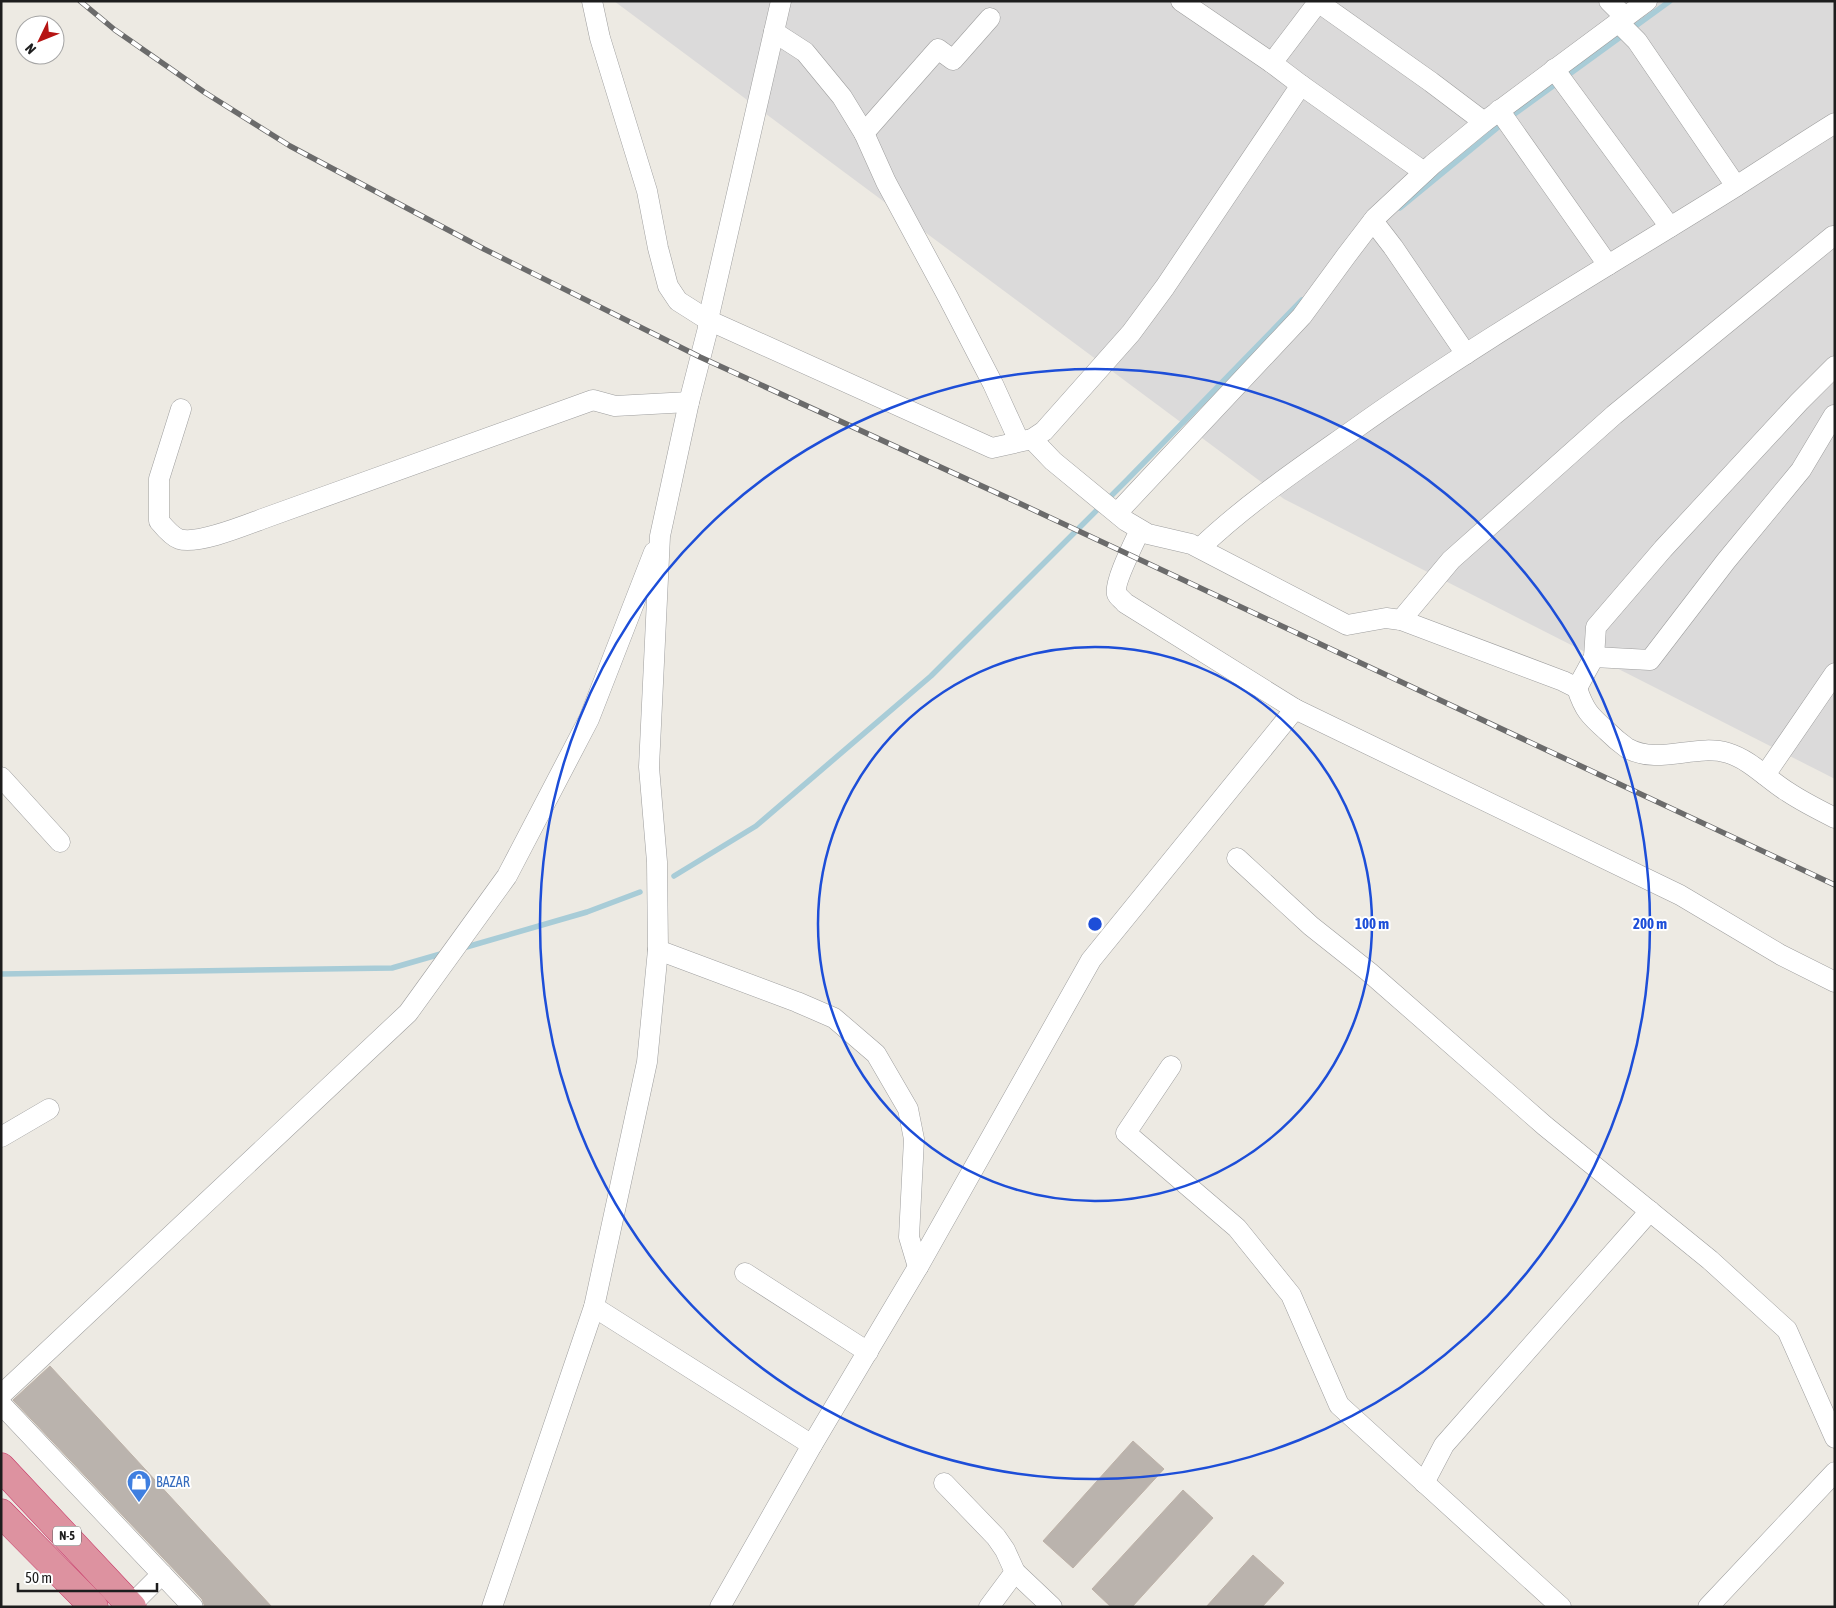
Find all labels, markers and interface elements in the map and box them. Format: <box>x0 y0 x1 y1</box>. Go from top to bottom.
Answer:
north arrow <box>15 15 65 65</box>
text: N <box>22 40 39 57</box>
centre of rings <box>1086 915 1104 933</box>
text: 100 m <box>1355 915 1389 932</box>
text: 200 m <box>1633 915 1667 932</box>
shop icon: BAZAR <box>126 1469 152 1503</box>
place label: BAZAR <box>156 1474 190 1490</box>
road number: N-5 <box>53 1526 81 1545</box>
scale bar <box>18 1560 156 1592</box>
text: 50 m <box>25 1569 52 1586</box>

